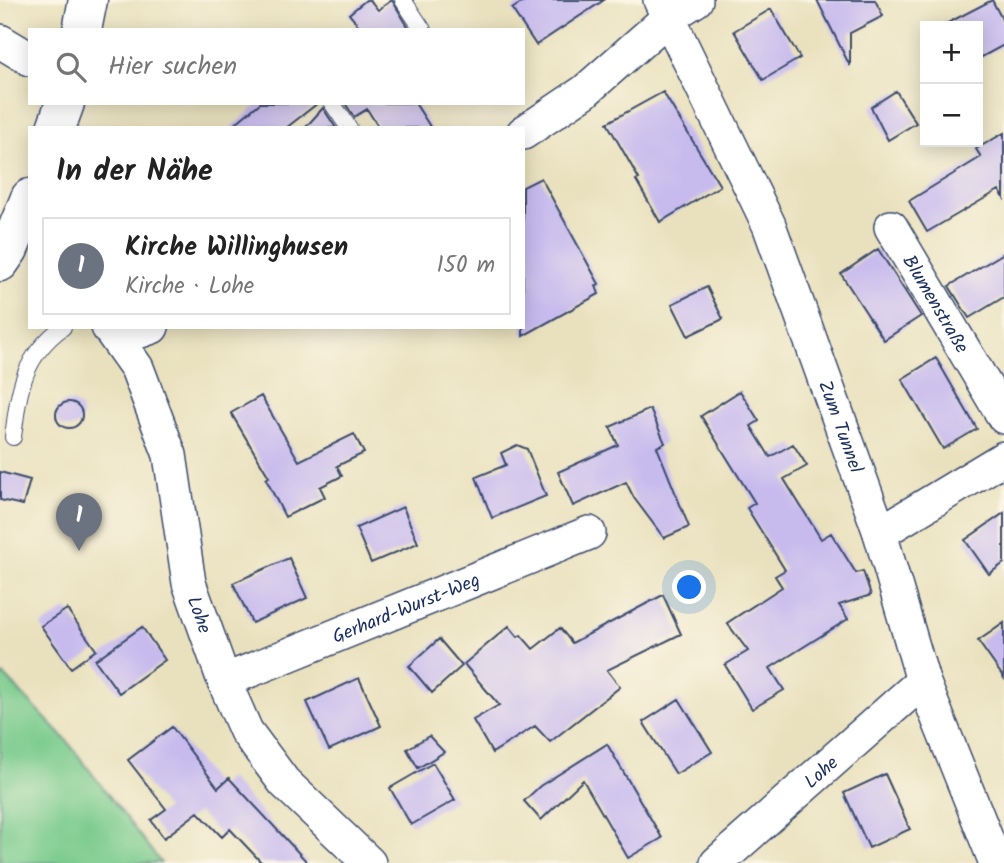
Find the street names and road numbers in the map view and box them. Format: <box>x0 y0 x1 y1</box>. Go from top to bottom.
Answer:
street label: Blumenstraße <box>894 250 976 360</box>
street label: Zum Tunnel <box>809 377 870 478</box>
street label: Gerhard-Wurst-Weg <box>328 566 485 653</box>
street label: Lohe <box>178 592 219 638</box>
street label: Lohe <box>798 749 846 797</box>

